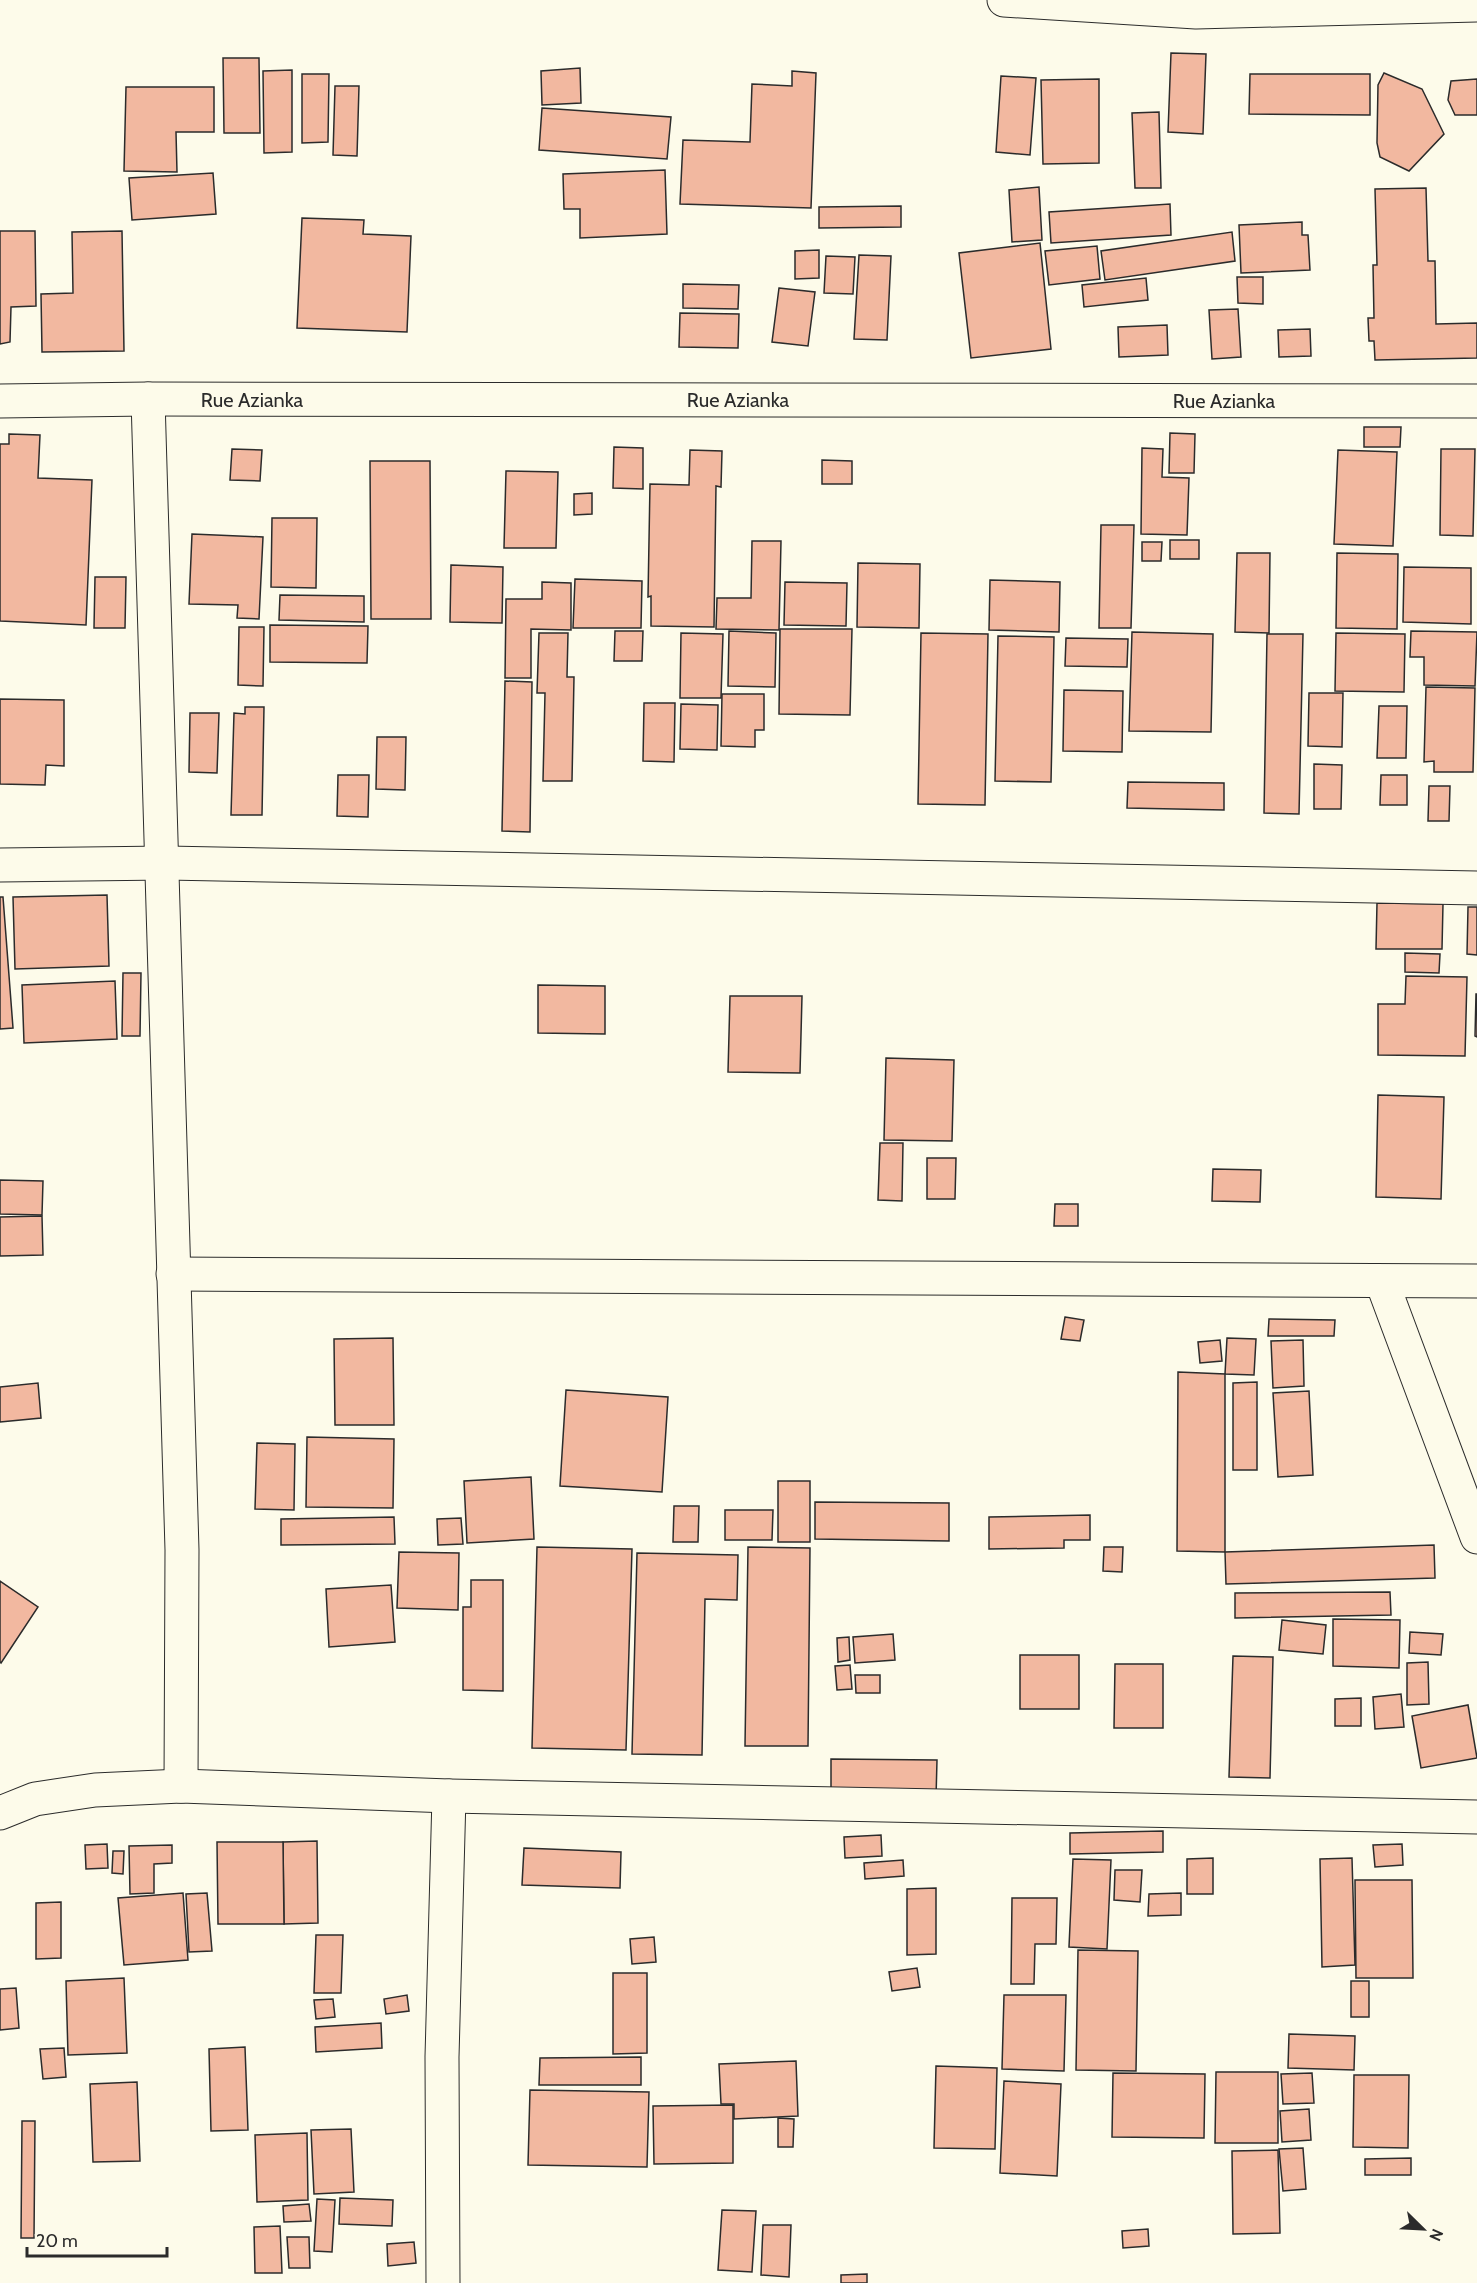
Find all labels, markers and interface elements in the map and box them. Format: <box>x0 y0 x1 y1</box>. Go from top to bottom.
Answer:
street label: Rue Azianka <box>201 388 304 412</box>
street label: Rue Azianka <box>687 388 790 412</box>
street label: Rue Azianka <box>1173 389 1276 413</box>
north arrow <box>1393 2199 1453 2259</box>
scale bar <box>27 2220 166 2258</box>
text: N <box>1425 2226 1447 2244</box>
text: 20 m <box>36 2230 78 2252</box>

